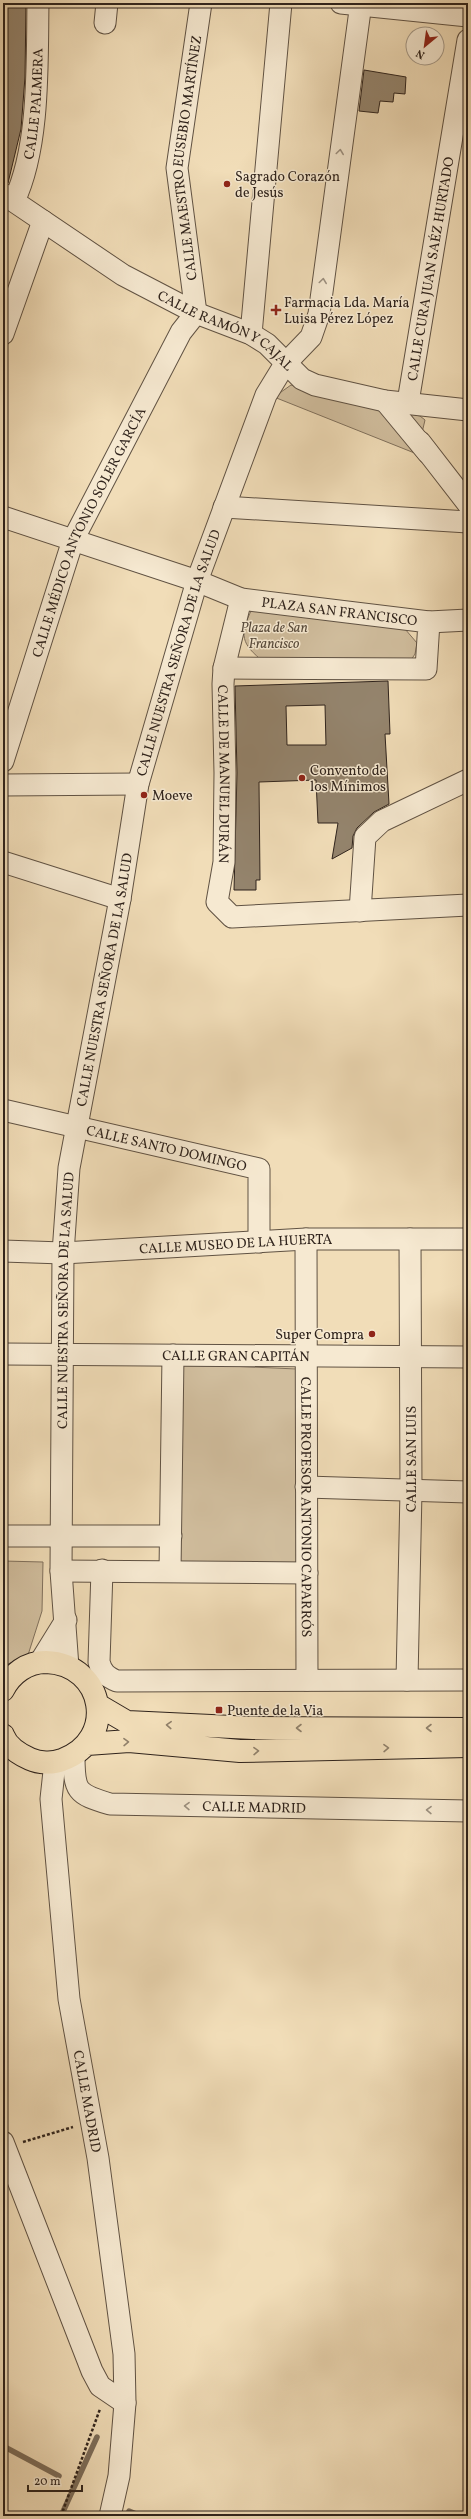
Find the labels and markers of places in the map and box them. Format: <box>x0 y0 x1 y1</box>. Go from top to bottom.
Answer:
place label: Sagrado Corazón de Jesús <box>235 168 340 203</box>
marker: Sagrado Corazón de Jesús <box>222 179 232 189</box>
place label: Farmacia Lda. María Luisa Pérez López <box>284 294 409 329</box>
marker: Farmacia Lda. María Luisa Pérez López <box>271 305 281 315</box>
place label: Convento de los Mínimos <box>310 762 387 797</box>
marker: Convento de los Mínimos <box>297 773 307 783</box>
place label: Moeve <box>152 787 193 806</box>
marker: Moeve <box>139 790 149 800</box>
place label: Super Compra <box>275 1326 364 1345</box>
marker: Super Compra <box>367 1329 377 1339</box>
place label: Puente de la Via <box>227 1702 323 1721</box>
marker: Puente de la Via <box>214 1705 224 1715</box>

